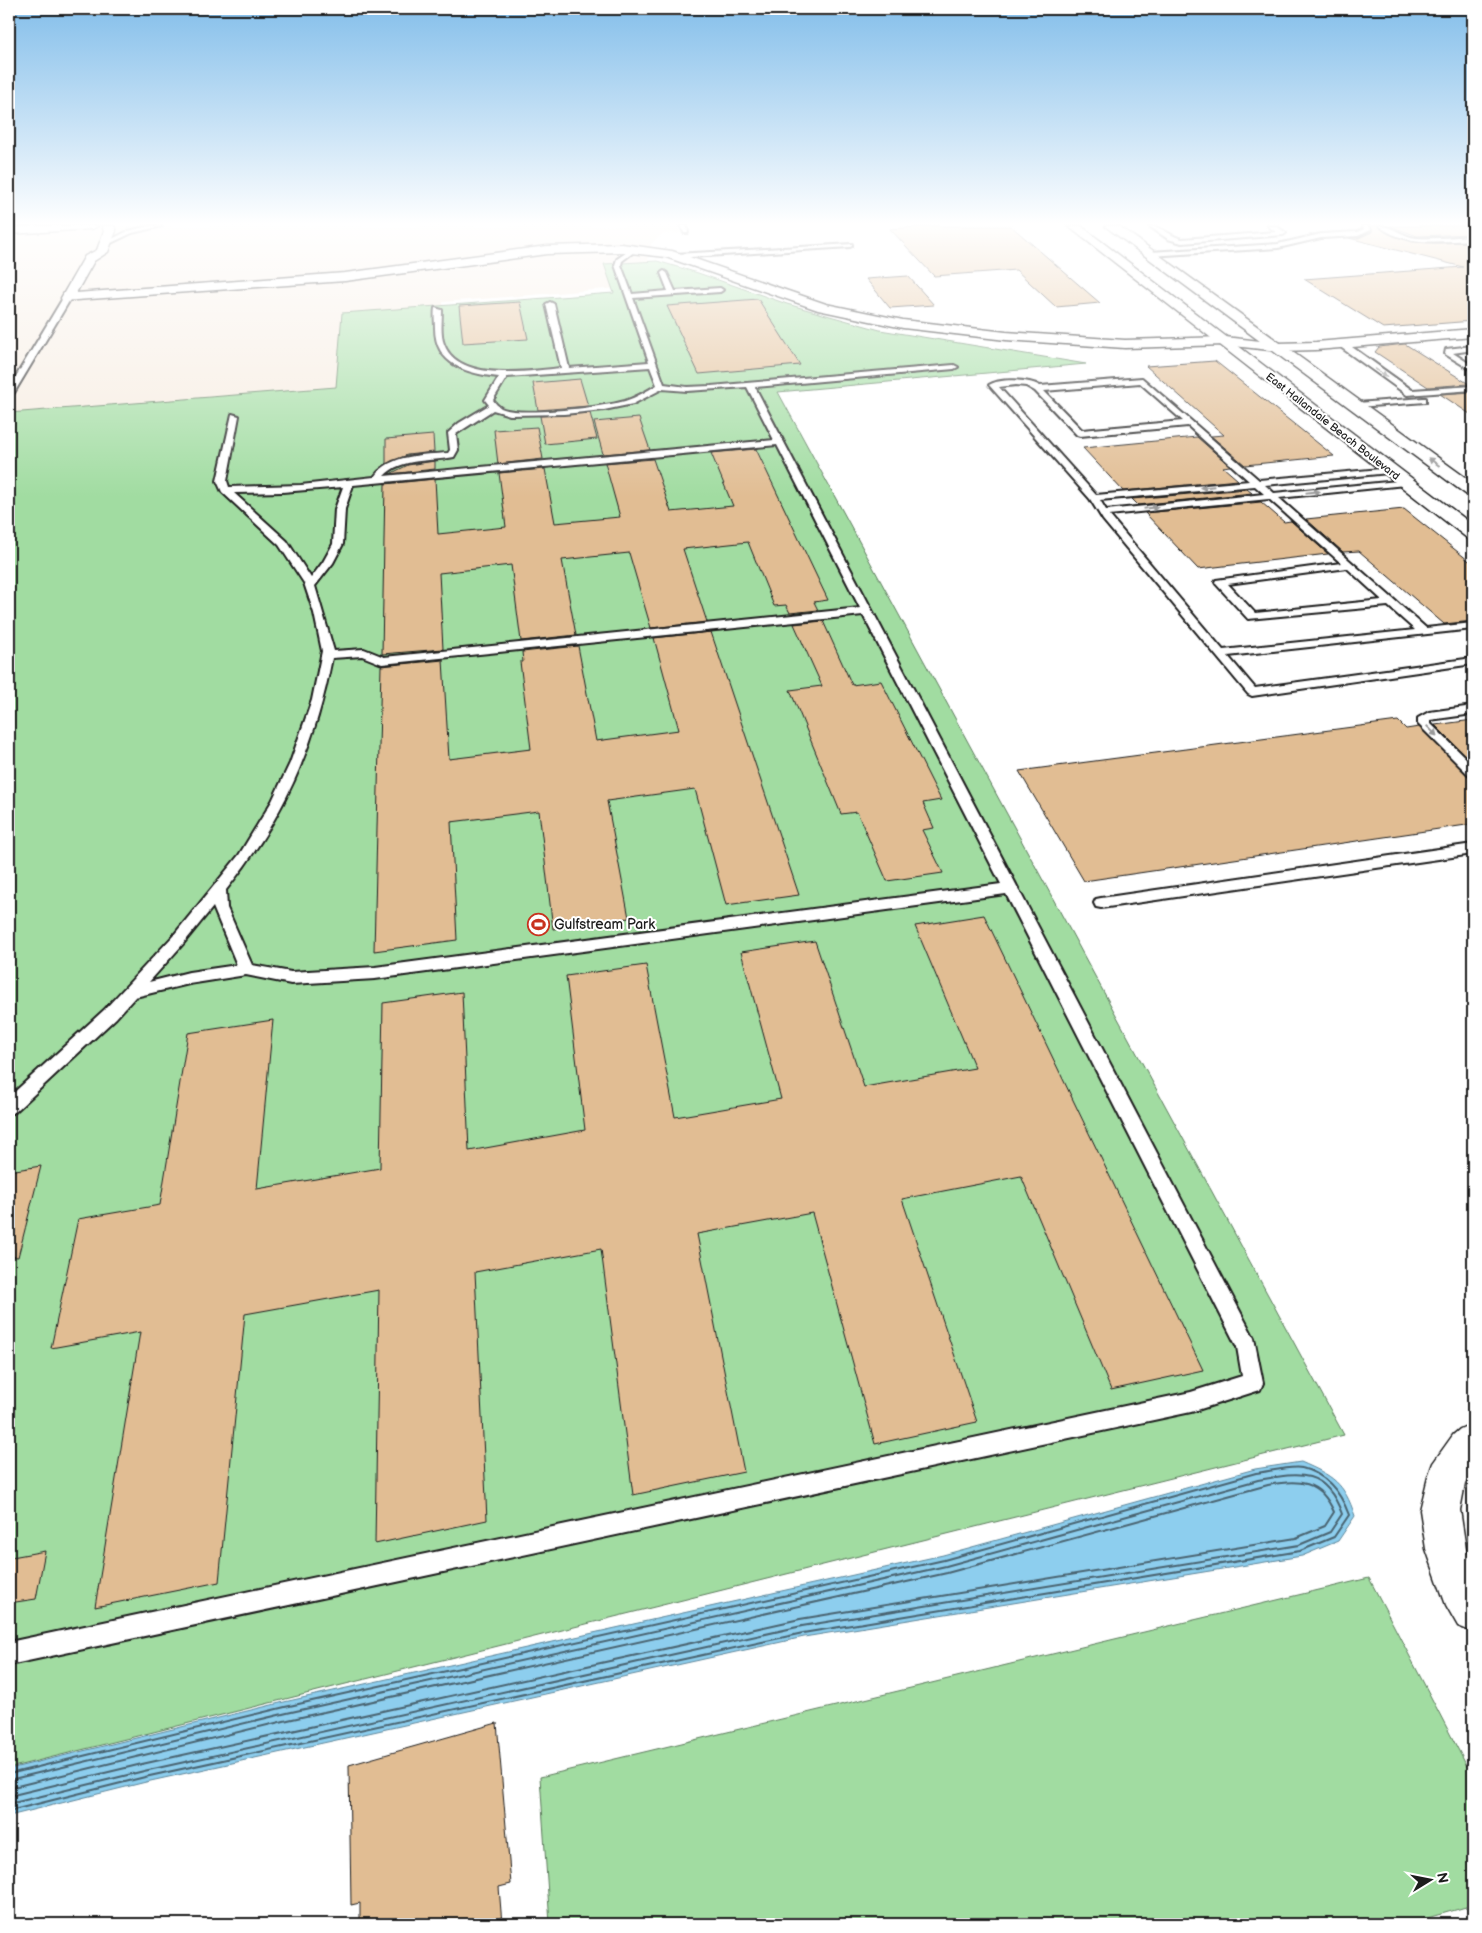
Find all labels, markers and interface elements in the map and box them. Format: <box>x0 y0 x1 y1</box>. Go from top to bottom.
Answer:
one-way arrow <box>1374 368 1387 378</box>
street label: East Hallandale Beach Boulevard <box>1263 370 1402 483</box>
one-way arrow <box>1427 457 1441 467</box>
one-way arrow <box>1198 483 1214 491</box>
one-way arrow <box>1305 488 1321 496</box>
one-way arrow <box>1144 504 1160 512</box>
one-way arrow <box>1426 725 1438 737</box>
sports icon: Gulfstream Park <box>526 912 550 936</box>
place label: Gulfstream Park <box>554 916 655 933</box>
north arrow <box>1404 1856 1454 1906</box>
text: N <box>1433 1871 1452 1884</box>

